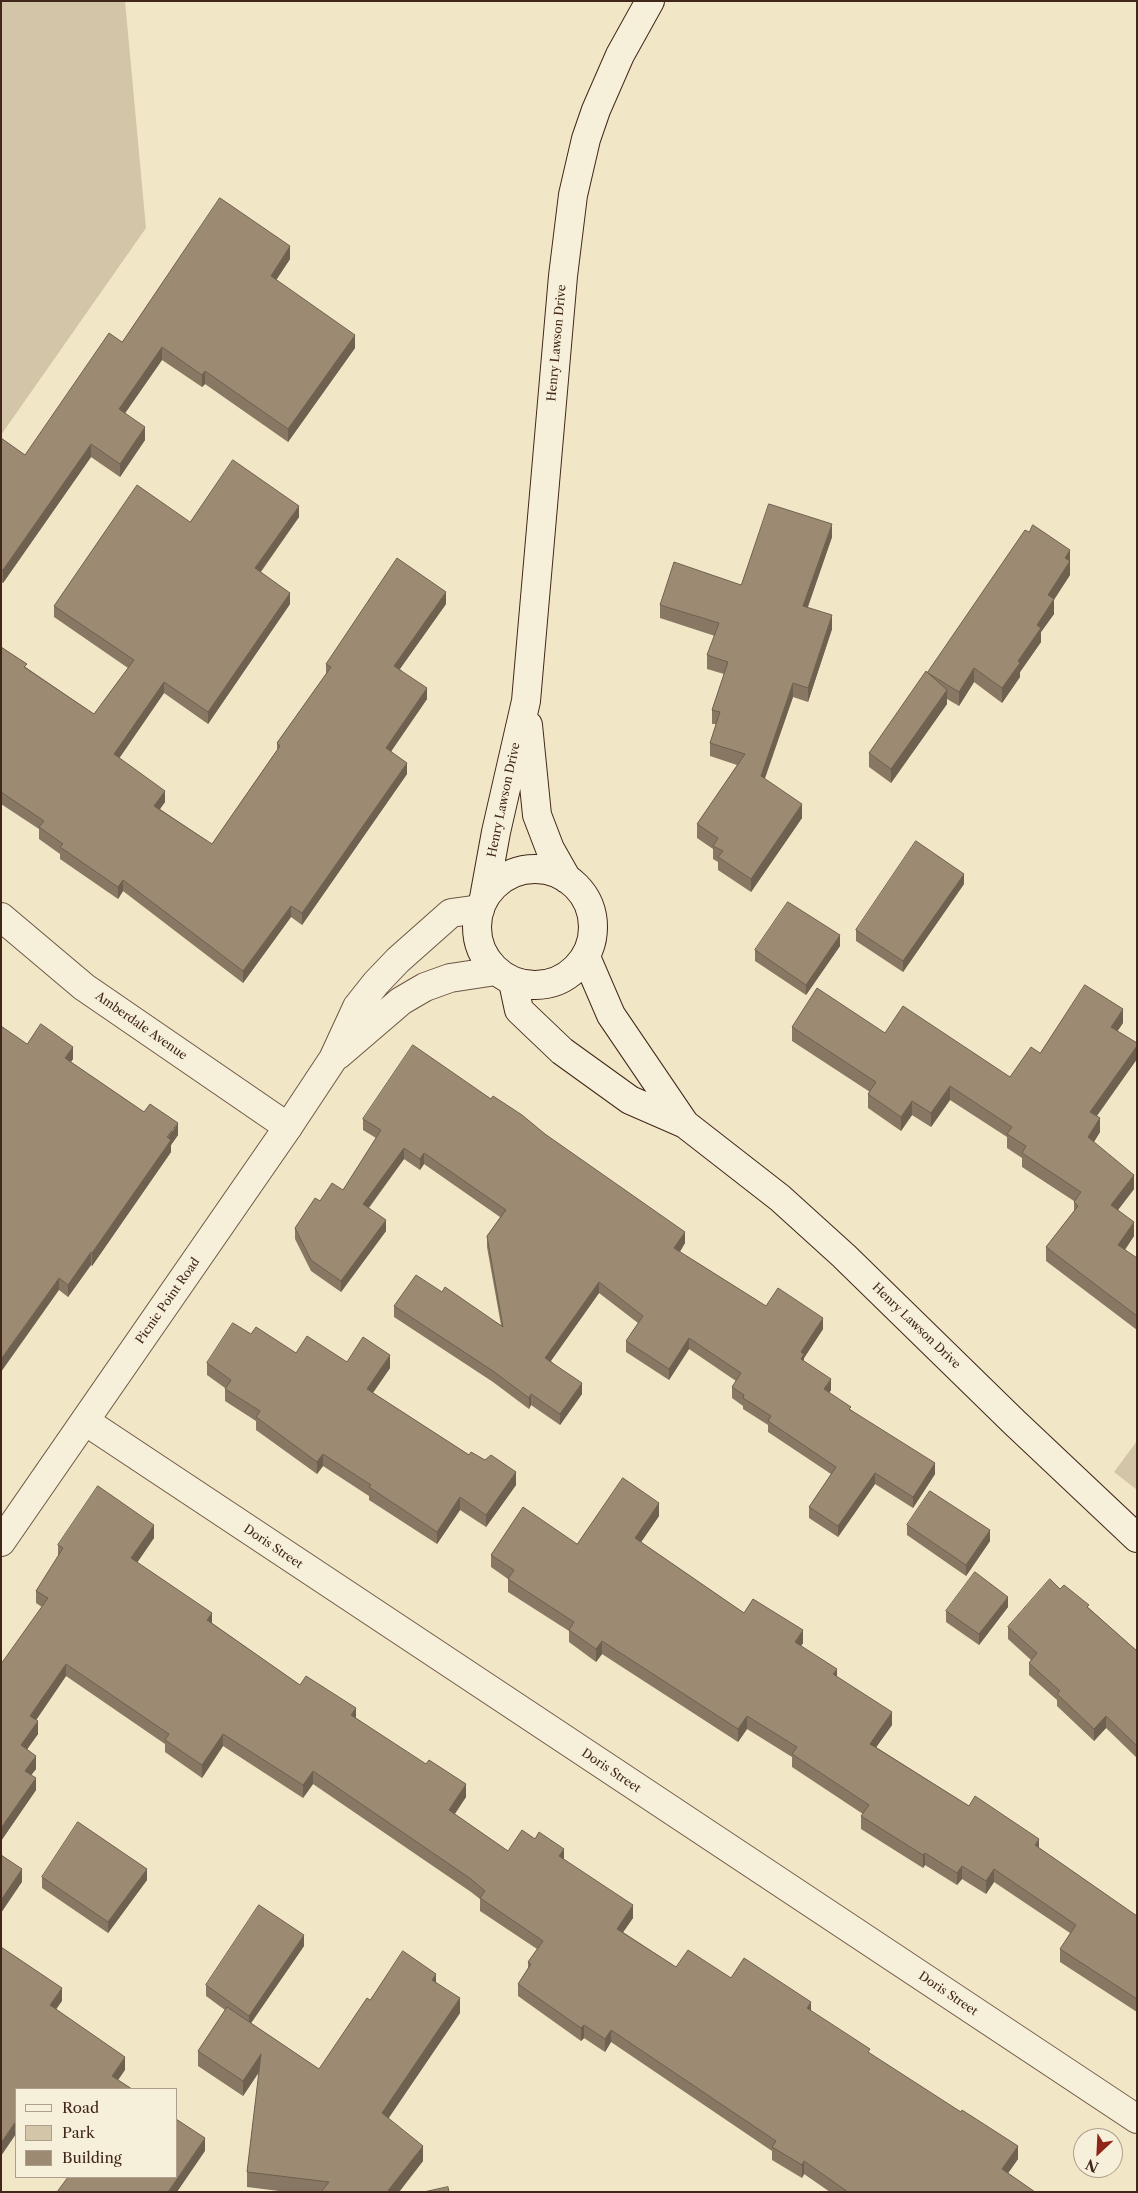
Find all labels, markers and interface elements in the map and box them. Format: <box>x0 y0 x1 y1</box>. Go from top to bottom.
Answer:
street label: Henry Lawson Drive <box>545 284 569 402</box>
street label: Henry Lawson Drive <box>485 741 523 859</box>
street label: Amberdale Avenue <box>92 989 190 1063</box>
street label: Picnic Point Road <box>133 1255 203 1347</box>
street label: Henry Lawson Drive <box>869 1280 963 1372</box>
street label: Doris Street <box>241 1522 305 1572</box>
street label: Doris Street <box>579 1746 643 1796</box>
street label: Doris Street <box>916 1969 980 2019</box>
legend <box>15 2088 178 2178</box>
text: Road <box>62 2098 99 2117</box>
text: Park <box>62 2123 95 2142</box>
north arrow <box>1073 2128 1123 2178</box>
text: Building <box>62 2148 122 2167</box>
text: N <box>1083 2155 1101 2176</box>

